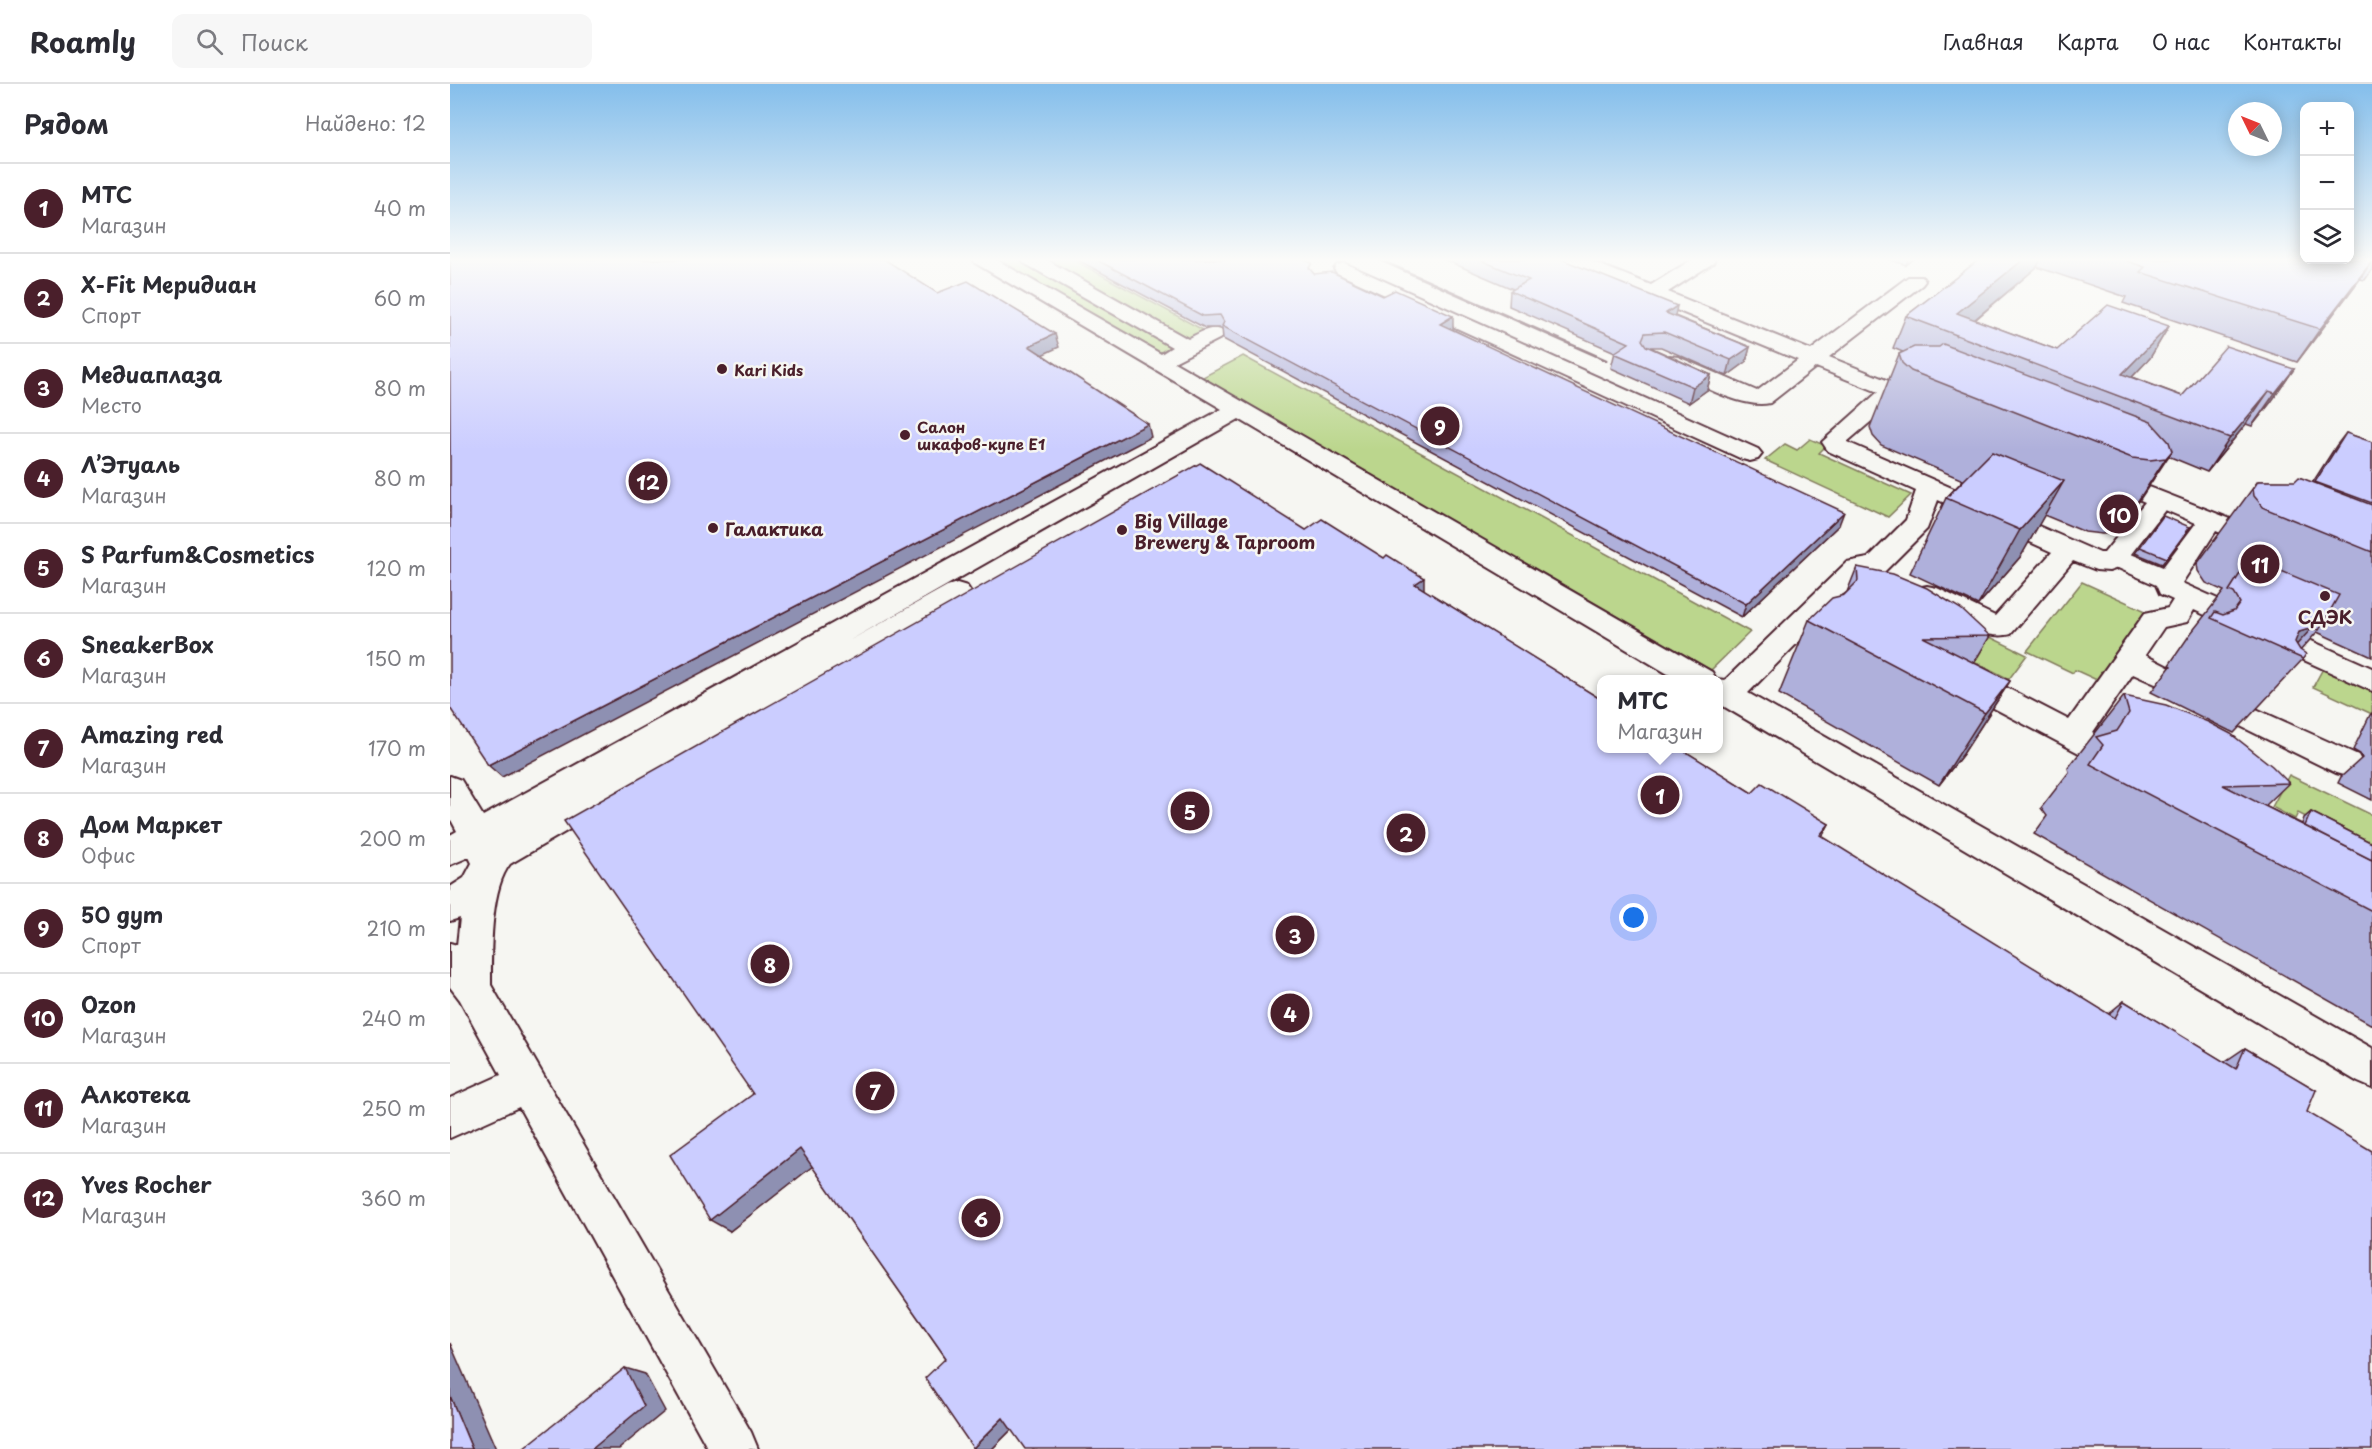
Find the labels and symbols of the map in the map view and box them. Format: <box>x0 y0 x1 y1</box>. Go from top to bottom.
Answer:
north arrow <box>2228 102 2282 156</box>
place label: Kari Kids <box>734 358 803 381</box>
marker: Kari Kids <box>715 362 729 376</box>
pin: 9 <box>1420 404 1460 448</box>
place label: Салон шкафов-купе Е1 <box>917 415 1045 455</box>
marker: Салон шкафов-купе Е1 <box>898 428 912 442</box>
pin: 12 <box>628 458 668 504</box>
pin: 10 <box>2100 492 2138 536</box>
place label: Big Village Brewery & Taproom <box>1134 507 1315 555</box>
place label: Галактика <box>725 515 824 542</box>
marker: Галактика <box>706 521 720 535</box>
marker: Big Village Brewery & Taproom <box>1115 523 1129 537</box>
pin: 11 <box>2240 542 2280 586</box>
marker: СДЭК <box>2318 589 2332 603</box>
place label: СДЭК <box>2298 603 2353 630</box>
pin: 1 <box>1640 772 1680 818</box>
pin: 5 <box>1170 788 1210 834</box>
pin: 2 <box>1386 810 1426 855</box>
your location <box>1619 903 1648 932</box>
pin: 3 <box>1276 912 1314 958</box>
pin: 8 <box>750 942 790 986</box>
pin: 4 <box>1270 990 1310 1036</box>
pin: 7 <box>856 1068 894 1114</box>
pin: 6 <box>962 1196 1000 1240</box>

